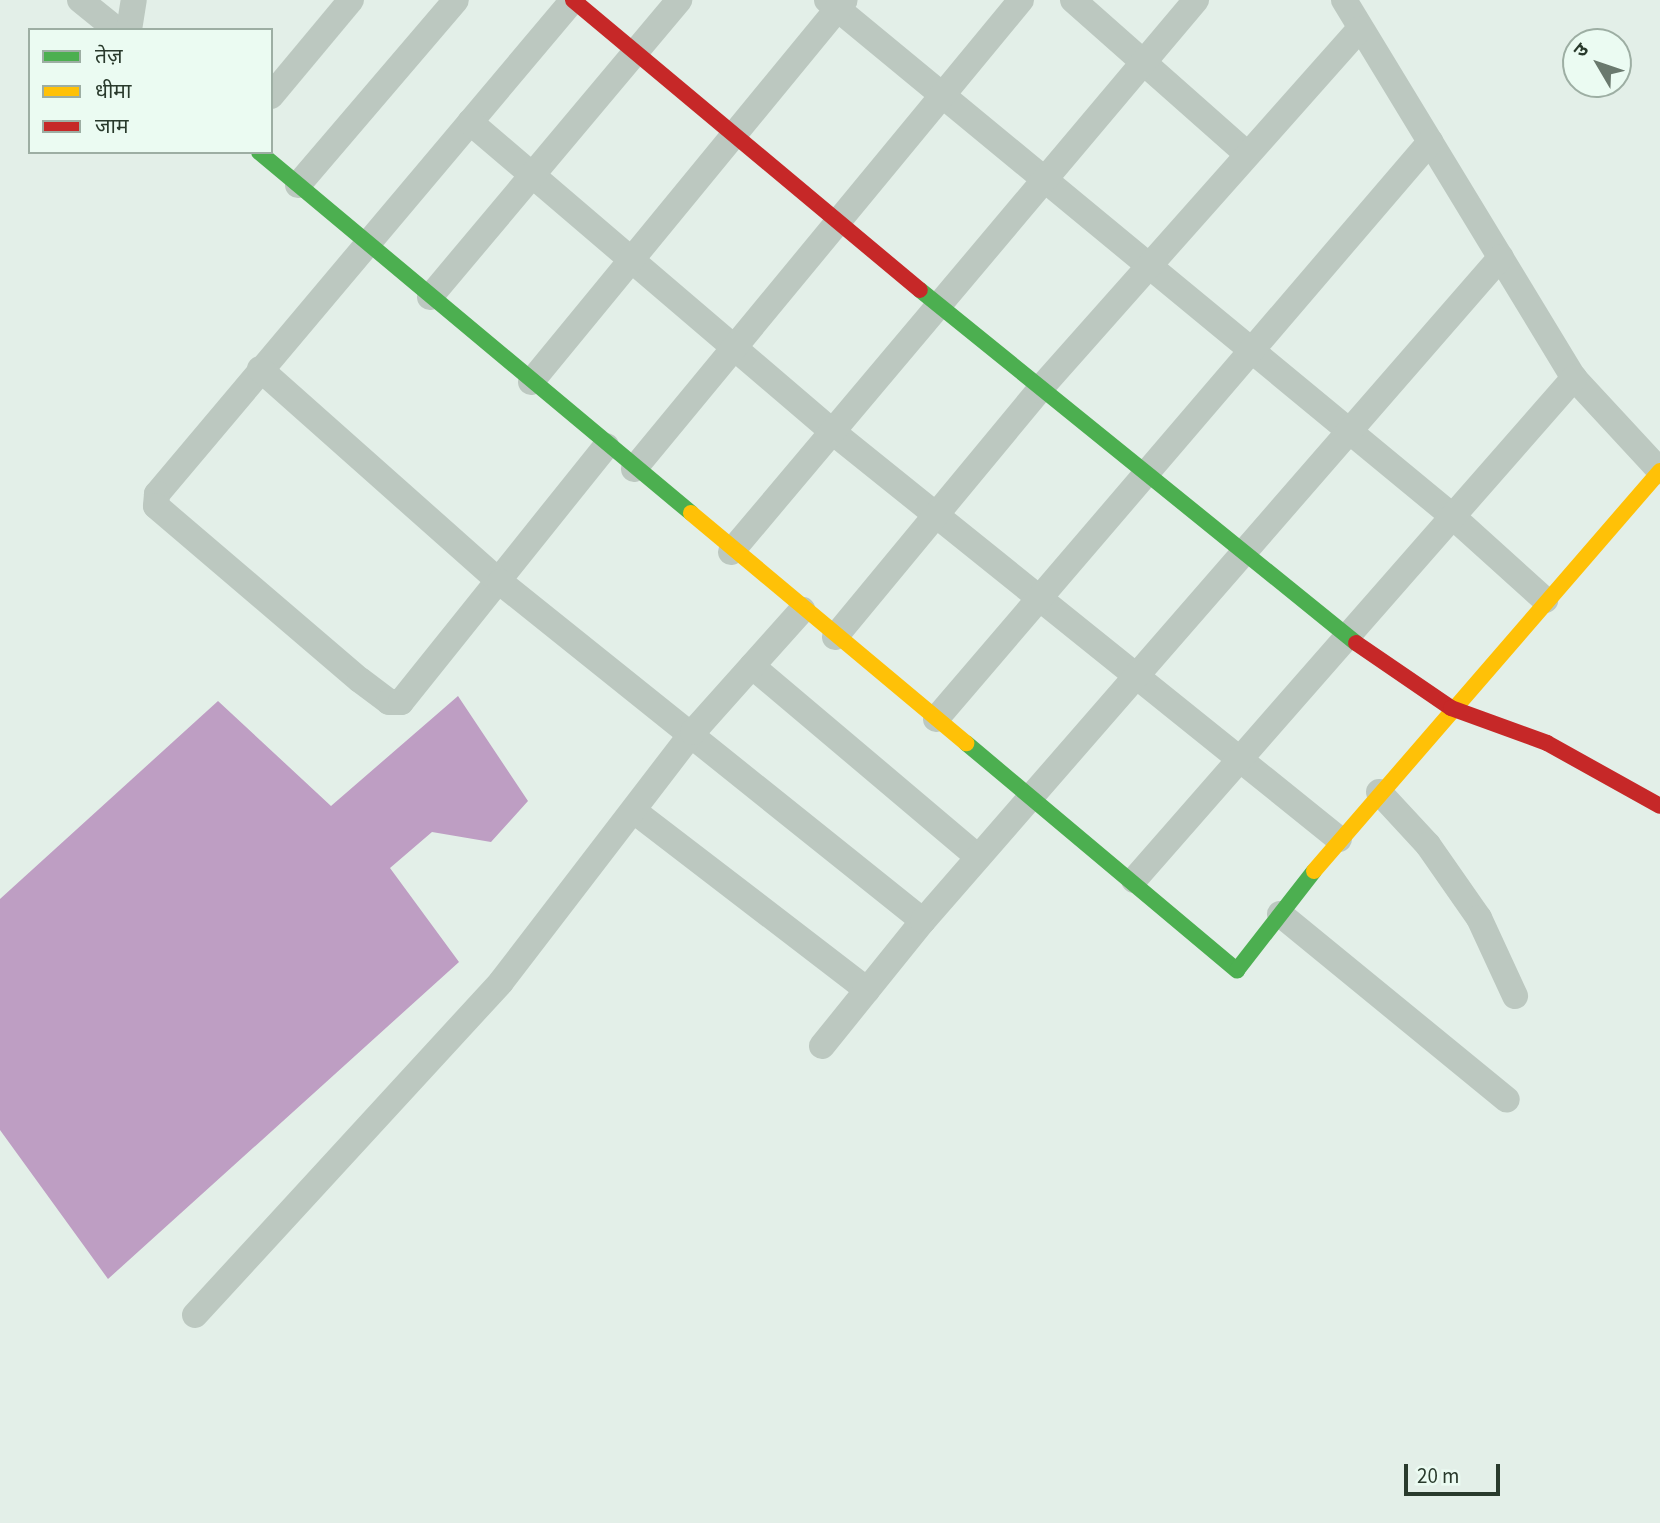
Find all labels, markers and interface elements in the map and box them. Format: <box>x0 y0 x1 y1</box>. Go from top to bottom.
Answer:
legend <box>28 28 273 154</box>
north arrow <box>1562 28 1632 98</box>
text: उ <box>1568 38 1596 64</box>
text: तेज़ <box>95 41 123 71</box>
text: धीमा <box>95 76 131 106</box>
text: जाम <box>95 111 129 141</box>
scale bar <box>1408 1450 1504 1494</box>
text: 20 m <box>1417 1461 1459 1491</box>

